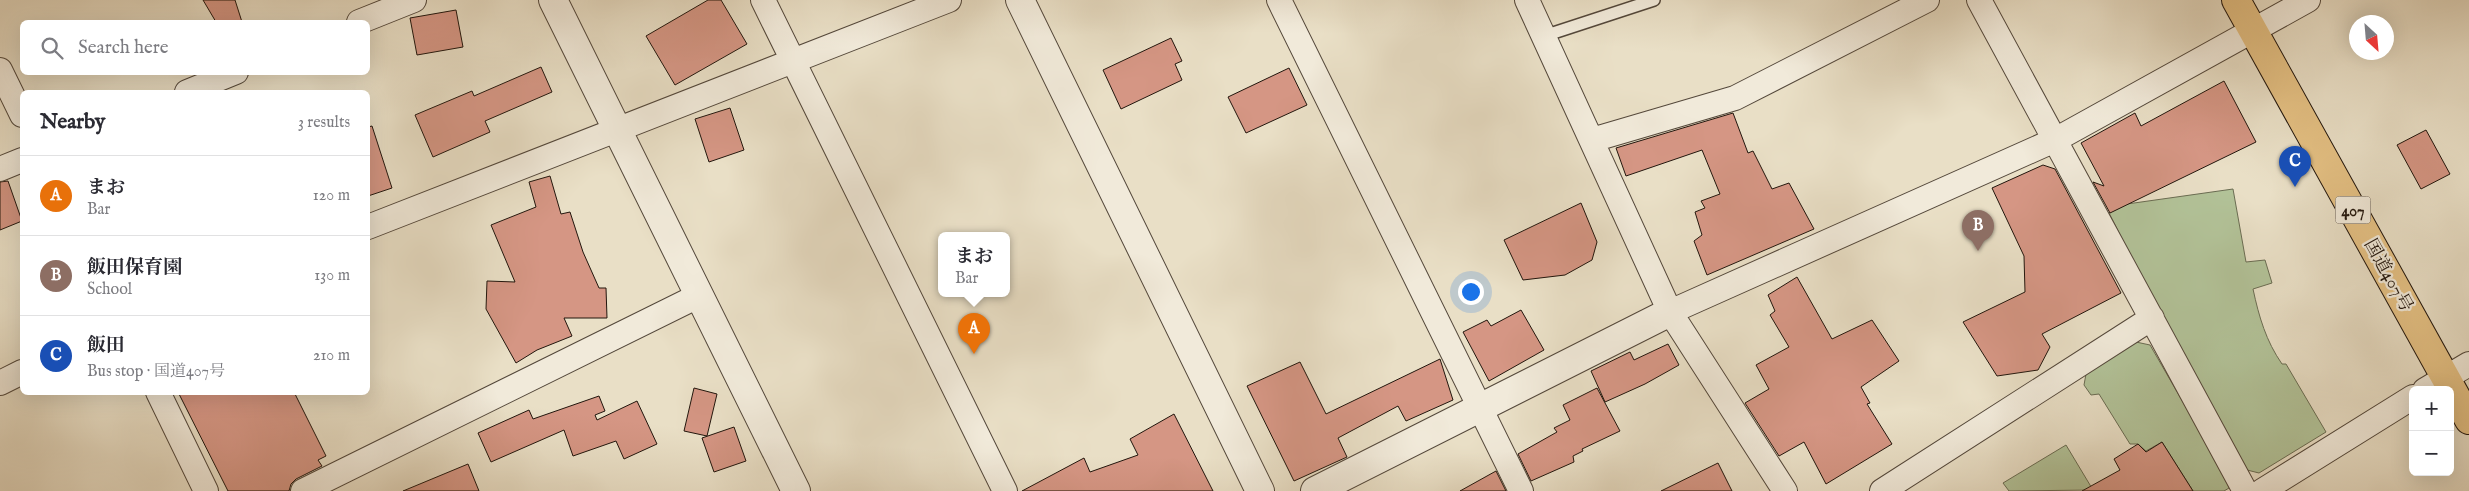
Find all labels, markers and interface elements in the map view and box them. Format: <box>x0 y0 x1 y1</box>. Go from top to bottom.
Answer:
north arrow <box>2349 15 2394 60</box>
search box <box>20 20 370 75</box>
icon: search <box>38 34 66 62</box>
text: Search here <box>78 36 169 60</box>
text: Nearby <box>40 109 105 136</box>
text: 3 results <box>298 113 350 133</box>
pin: C <box>2279 146 2311 187</box>
text: まお <box>87 176 125 200</box>
text: A <box>51 186 61 206</box>
text: 120 m <box>313 186 350 206</box>
road number: 407 <box>2336 196 2370 224</box>
text: Bar <box>87 200 110 220</box>
pin: B <box>1962 210 1994 251</box>
popup <box>938 232 1010 297</box>
street label: 国道407号 <box>2358 235 2417 316</box>
text: まお <box>955 245 993 269</box>
text: 飯田保育園 <box>87 256 182 280</box>
text: B <box>51 266 61 286</box>
text: 130 m <box>314 266 350 286</box>
text: Bar <box>955 269 978 289</box>
your location <box>1458 279 1484 305</box>
text: School <box>87 280 132 300</box>
pin: A <box>958 313 990 354</box>
text: 飯田 <box>87 334 125 358</box>
text: C <box>50 346 62 366</box>
text: 210 m <box>313 346 350 366</box>
text: Bus stop · 国道407号 <box>87 362 225 382</box>
map controls <box>2409 386 2454 476</box>
button: + <box>2409 386 2454 431</box>
button: − <box>2409 431 2454 476</box>

